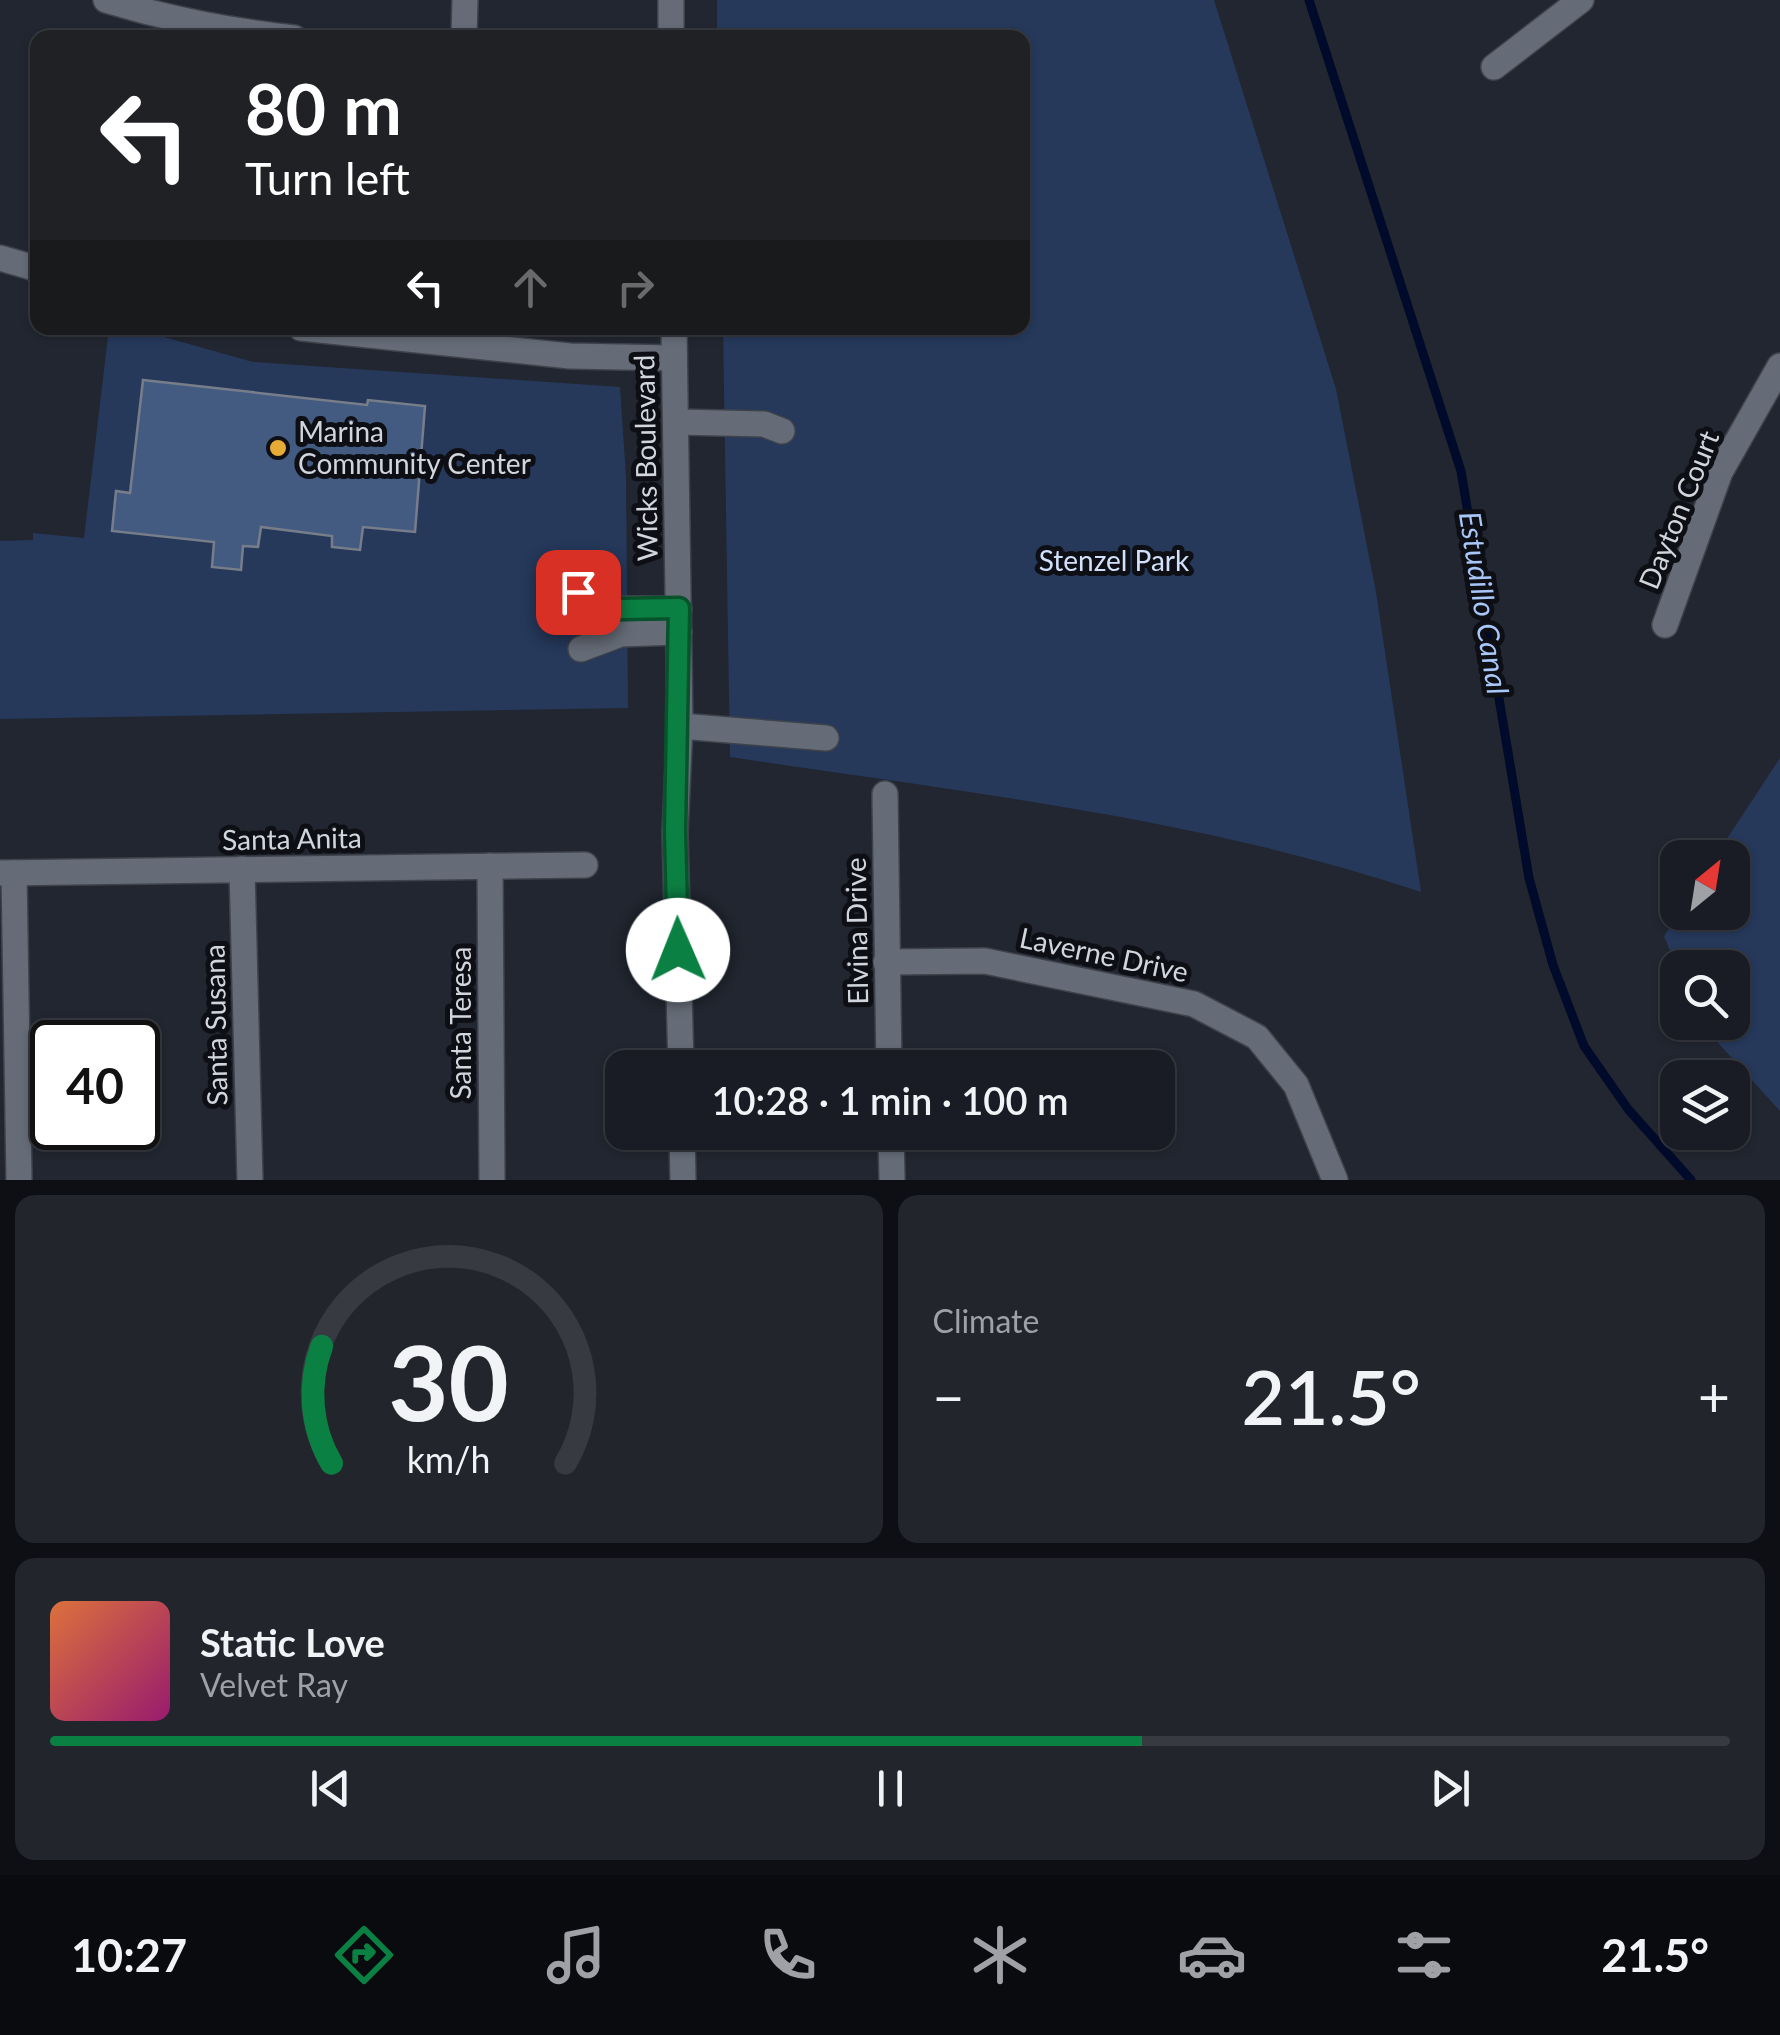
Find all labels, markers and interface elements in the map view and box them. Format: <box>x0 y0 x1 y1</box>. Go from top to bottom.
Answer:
text: 80 m <box>245 66 402 150</box>
icon: left <box>80 70 210 200</box>
text: Turn left <box>245 151 410 205</box>
icon: left <box>398 260 453 315</box>
icon: ahead <box>503 260 558 315</box>
icon: right <box>608 260 663 315</box>
street label: Wicks Boulevard <box>626 355 664 561</box>
place label: Marina Community Center <box>298 414 531 480</box>
street label: Dayton Court <box>1631 425 1725 594</box>
marker: Marina Community Center <box>267 437 289 459</box>
water label: Estudillo Canal <box>1453 508 1517 697</box>
park label: Stenzel Park <box>1039 543 1190 577</box>
pin <box>536 550 621 635</box>
icon: arrive <box>551 565 606 620</box>
street label: Santa Anita <box>222 820 362 856</box>
north arrow <box>1660 840 1750 930</box>
map controls <box>1660 840 1750 1150</box>
street label: Elvina Drive <box>838 857 874 1005</box>
position arrow <box>626 898 730 1002</box>
street label: Laverne Drive <box>1017 920 1192 988</box>
street label: Santa Susana <box>197 944 233 1106</box>
street label: Santa Teresa <box>443 947 477 1099</box>
button: search <box>1660 950 1750 1040</box>
speed limit sign: 40 <box>30 1020 160 1150</box>
button: layers <box>1660 1060 1750 1150</box>
text: 10:28 · 1 min · 100 m <box>712 1077 1068 1123</box>
text: Climate <box>933 1301 1039 1340</box>
text: 30 <box>388 1318 509 1443</box>
text: 21.5° <box>1242 1351 1421 1441</box>
text: − <box>933 1363 964 1429</box>
text: + <box>1698 1363 1730 1429</box>
text: km/h <box>407 1438 491 1481</box>
text: Static Love <box>200 1619 385 1665</box>
text: Velvet Ray <box>200 1665 348 1704</box>
icon: previous <box>303 1761 358 1816</box>
icon: pause <box>863 1761 918 1816</box>
icon: next <box>1423 1761 1478 1816</box>
icon: directions <box>329 1920 399 1990</box>
icon: music <box>541 1920 611 1990</box>
icon: phone <box>753 1920 823 1990</box>
icon: climate <box>965 1920 1035 1990</box>
icon: car <box>1177 1920 1247 1990</box>
icon: filters <box>1389 1920 1459 1990</box>
text: 10:27 <box>71 1928 187 1982</box>
text: 21.5° <box>1601 1928 1709 1982</box>

